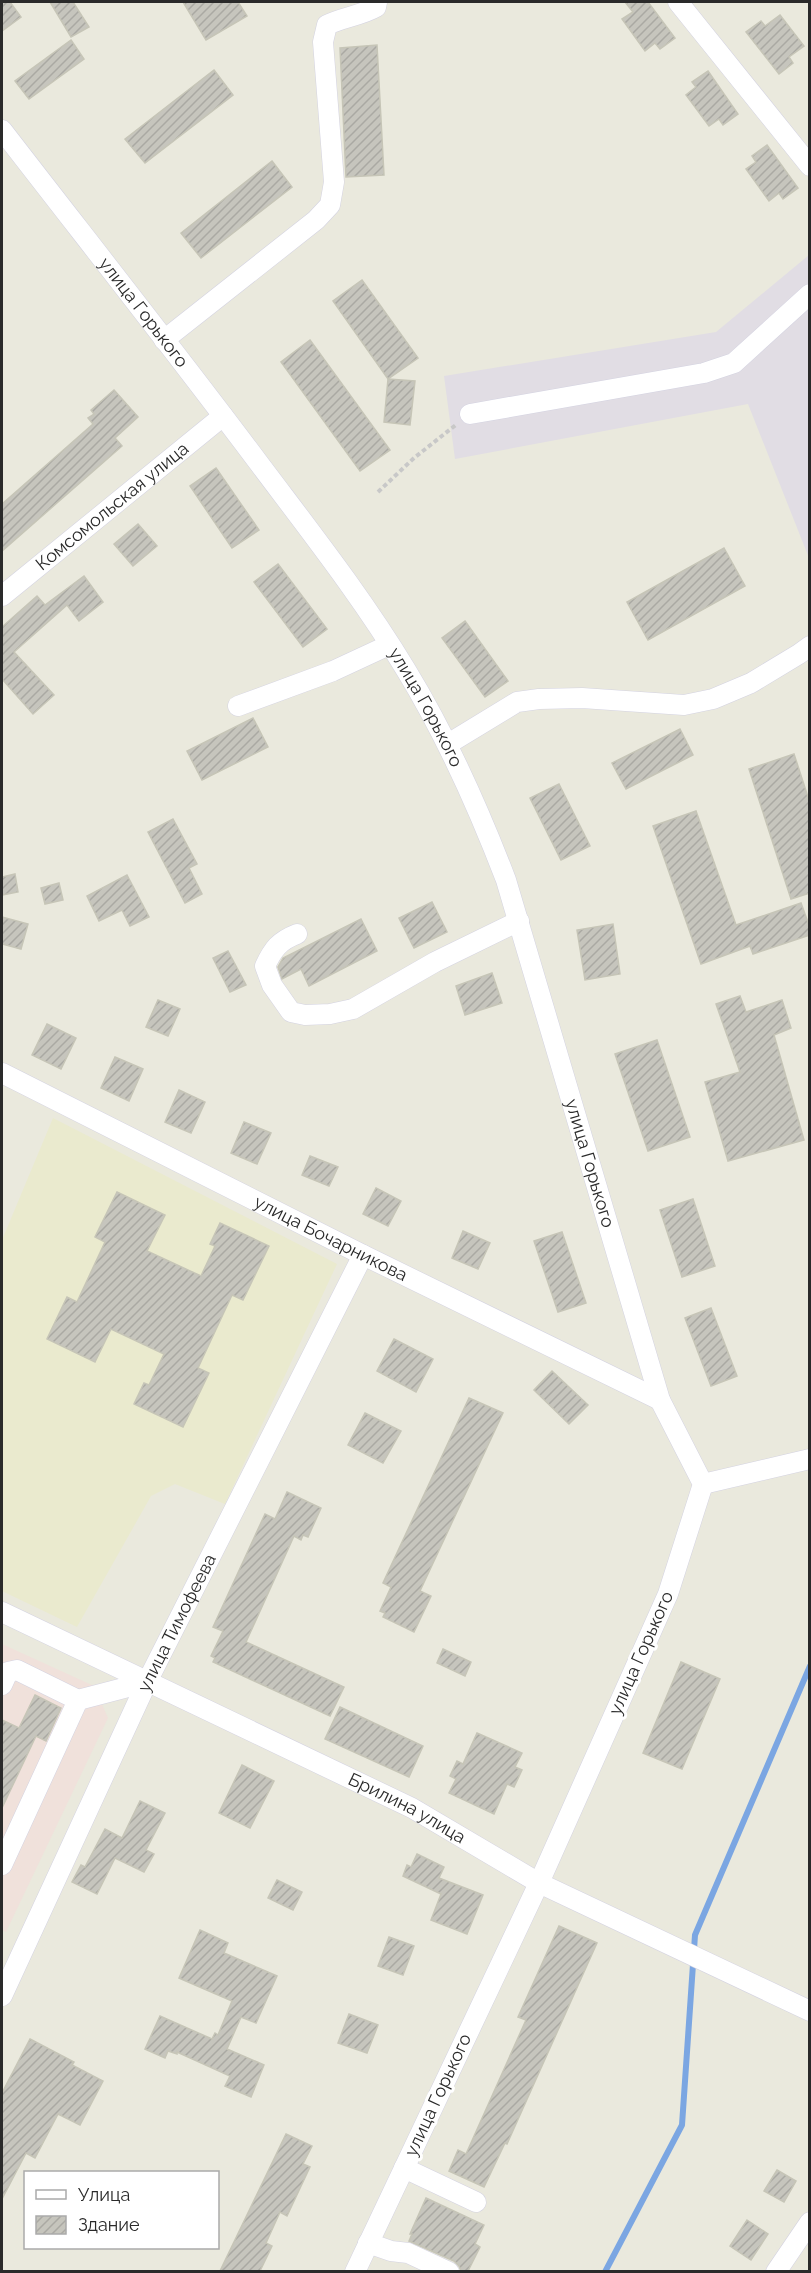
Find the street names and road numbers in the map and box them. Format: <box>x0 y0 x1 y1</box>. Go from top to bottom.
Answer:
street label: улица Горького <box>95 253 193 371</box>
street label: Комсомольская улица <box>31 438 192 574</box>
street label: улица Горького <box>385 644 468 770</box>
street label: улица Горького <box>561 1096 619 1230</box>
street label: улица Бочарникова <box>251 1191 411 1285</box>
street label: улица Тимофеева <box>133 1550 220 1695</box>
street label: улица Горького <box>604 1588 677 1718</box>
street label: Брилина улица <box>345 1768 470 1847</box>
street label: улица Горького <box>400 2030 475 2159</box>

